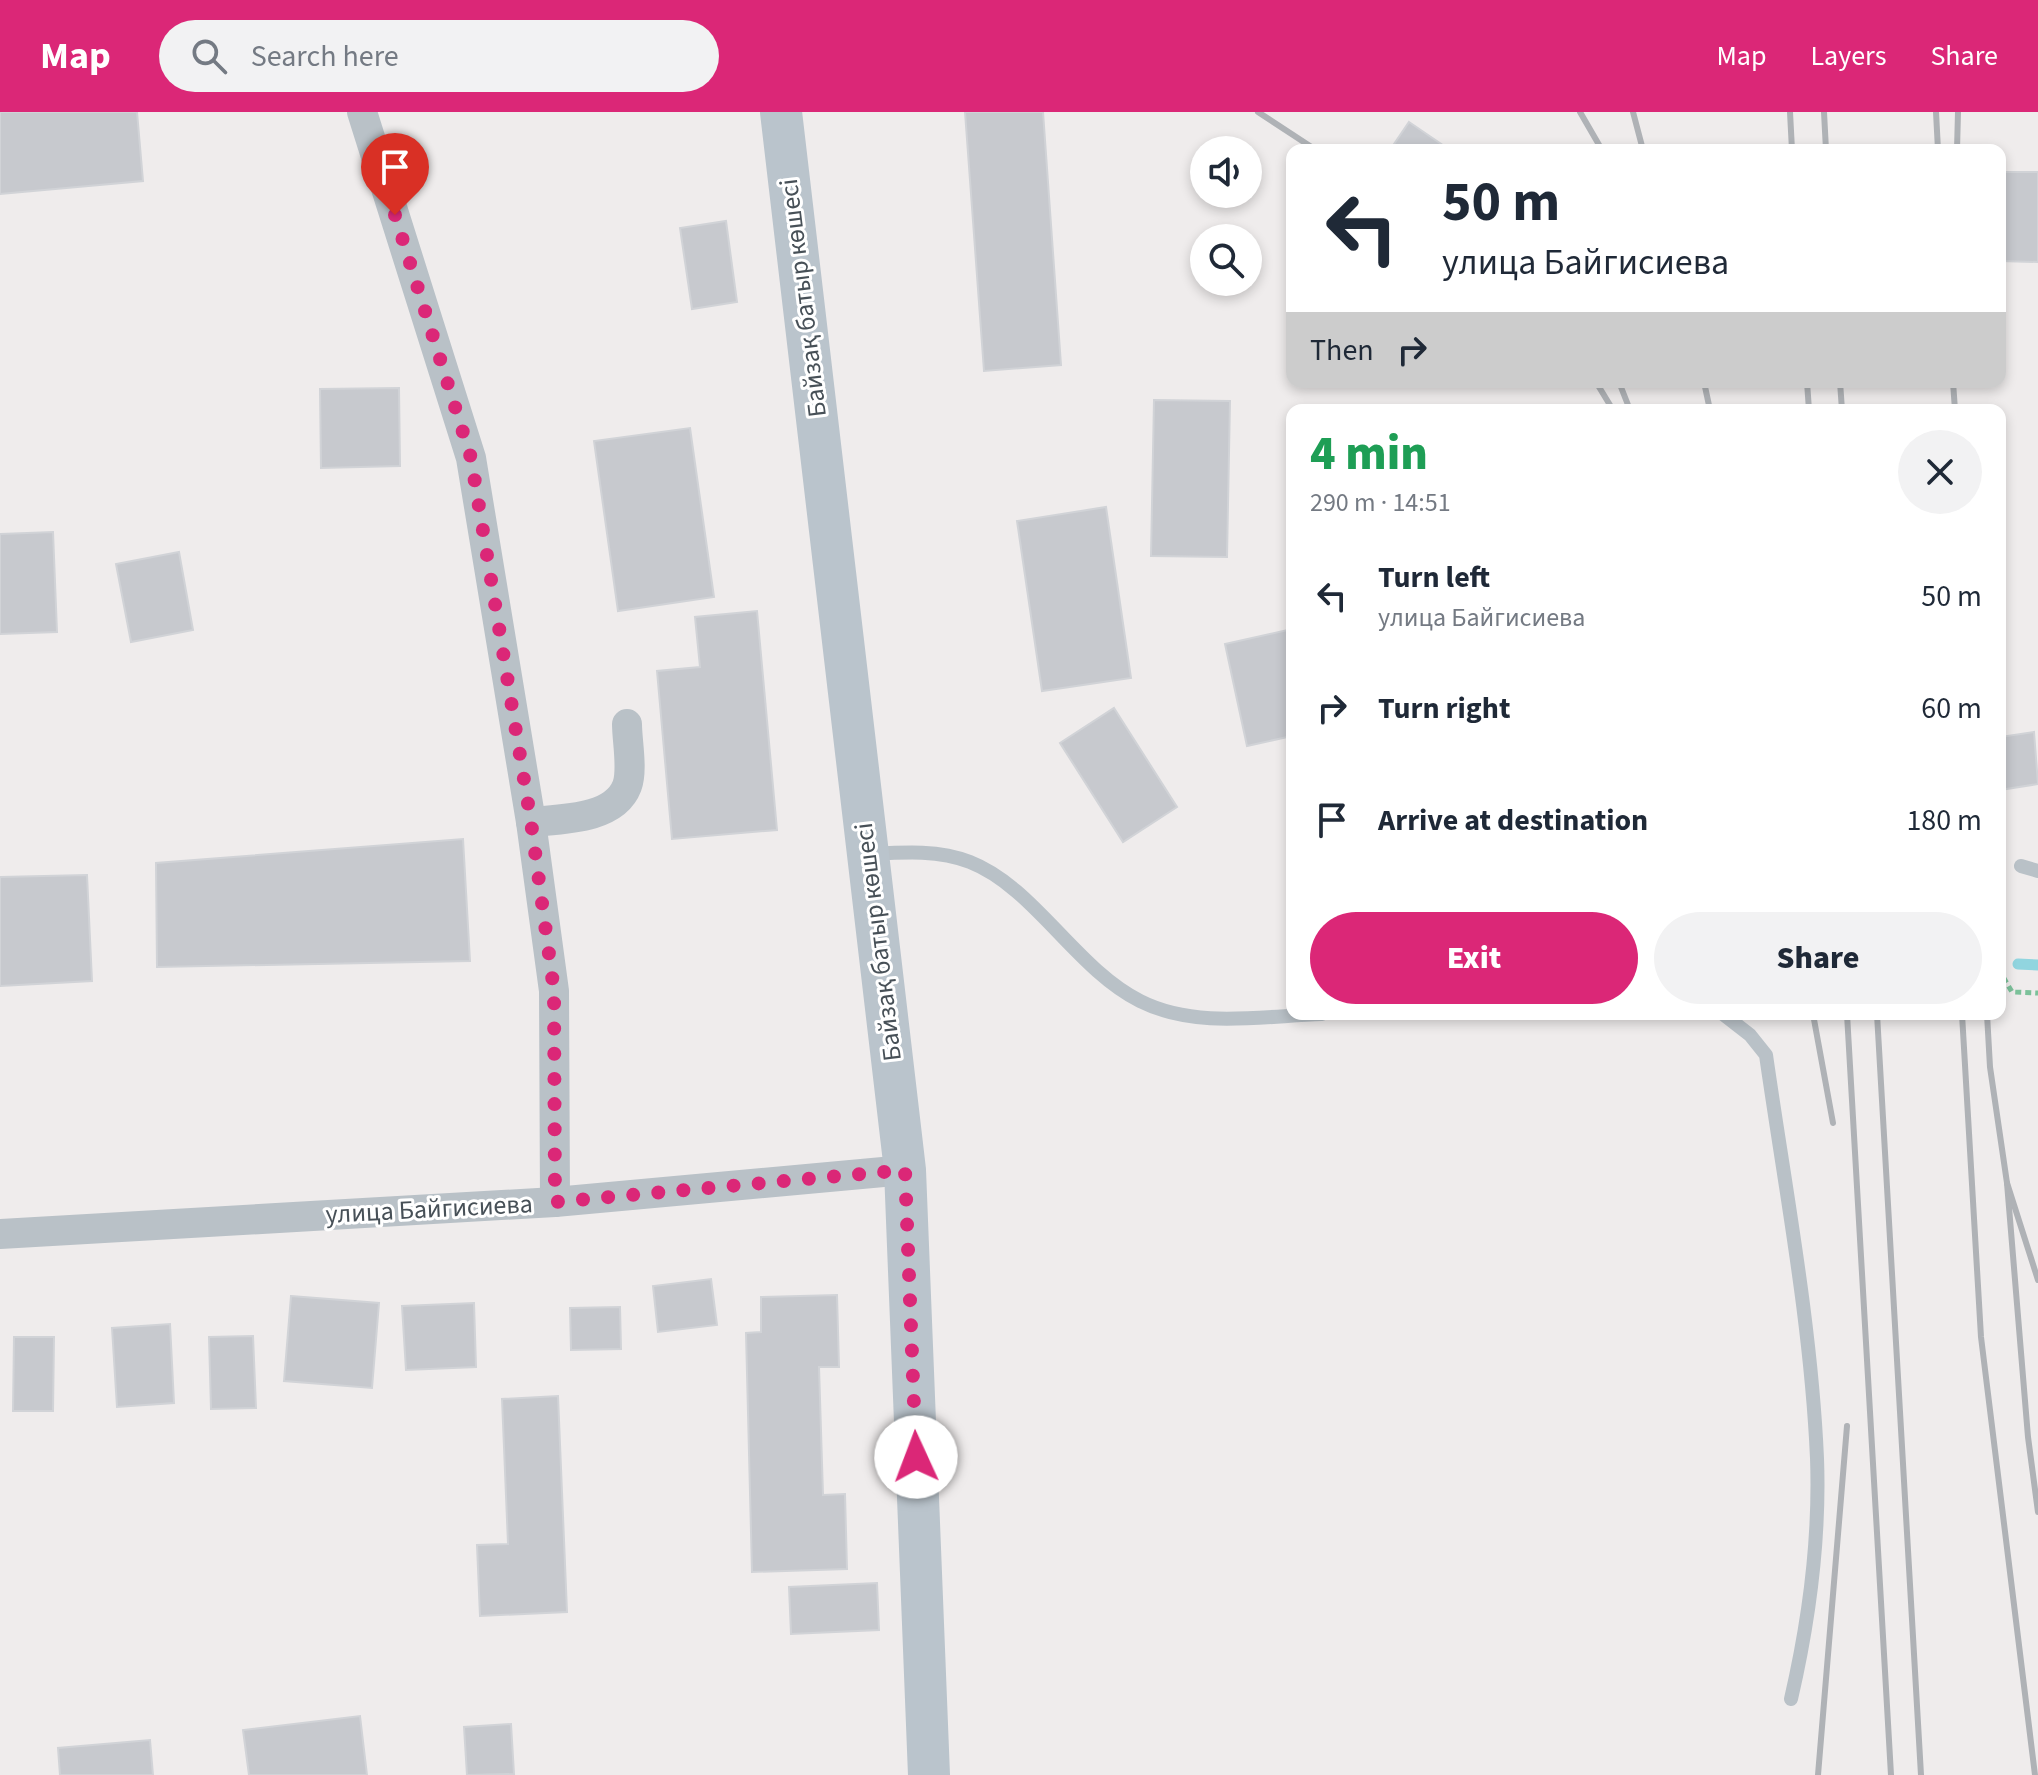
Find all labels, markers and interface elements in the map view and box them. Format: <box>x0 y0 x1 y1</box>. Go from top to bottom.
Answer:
search box <box>159 20 719 92</box>
text: Map <box>40 29 111 83</box>
icon: search <box>187 34 231 78</box>
text: Search here <box>251 35 399 78</box>
text: Map <box>1716 36 1766 76</box>
text: Layers <box>1810 36 1886 76</box>
text: Share <box>1930 36 1998 76</box>
pin <box>361 133 429 215</box>
map controls <box>1190 136 1262 296</box>
button: sound <box>1190 136 1262 208</box>
icon: arrive <box>373 145 417 189</box>
text: 50 m <box>1442 163 1560 242</box>
icon: left <box>1310 176 1414 280</box>
street label: Байзақ батыр көшесі <box>770 177 836 419</box>
button: search <box>1190 224 1262 296</box>
text: улица Байгисиева <box>1442 237 1729 288</box>
icon: right <box>1390 328 1434 372</box>
text: Then <box>1310 329 1374 372</box>
text: 4 min <box>1310 420 1428 488</box>
button: close <box>1898 430 1982 514</box>
text: 290 m · 14:51 <box>1310 484 1451 521</box>
text: Turn left <box>1378 556 1490 599</box>
icon: left <box>1310 574 1354 618</box>
text: 50 m <box>1921 575 1982 618</box>
text: улица Байгисиева <box>1378 599 1585 636</box>
icon: right <box>1310 686 1354 730</box>
text: Turn right <box>1378 687 1510 730</box>
text: 60 m <box>1921 687 1982 730</box>
icon: arrive <box>1310 798 1354 842</box>
text: Arrive at destination <box>1378 799 1648 842</box>
text: 180 m <box>1906 799 1982 842</box>
street label: Байзақ батыр көшесі <box>845 821 911 1063</box>
button: Exit <box>1310 912 1638 1004</box>
button: Share <box>1654 912 1982 1004</box>
street label: улица Байгисиева <box>324 1185 534 1233</box>
position arrow <box>874 1415 958 1499</box>

